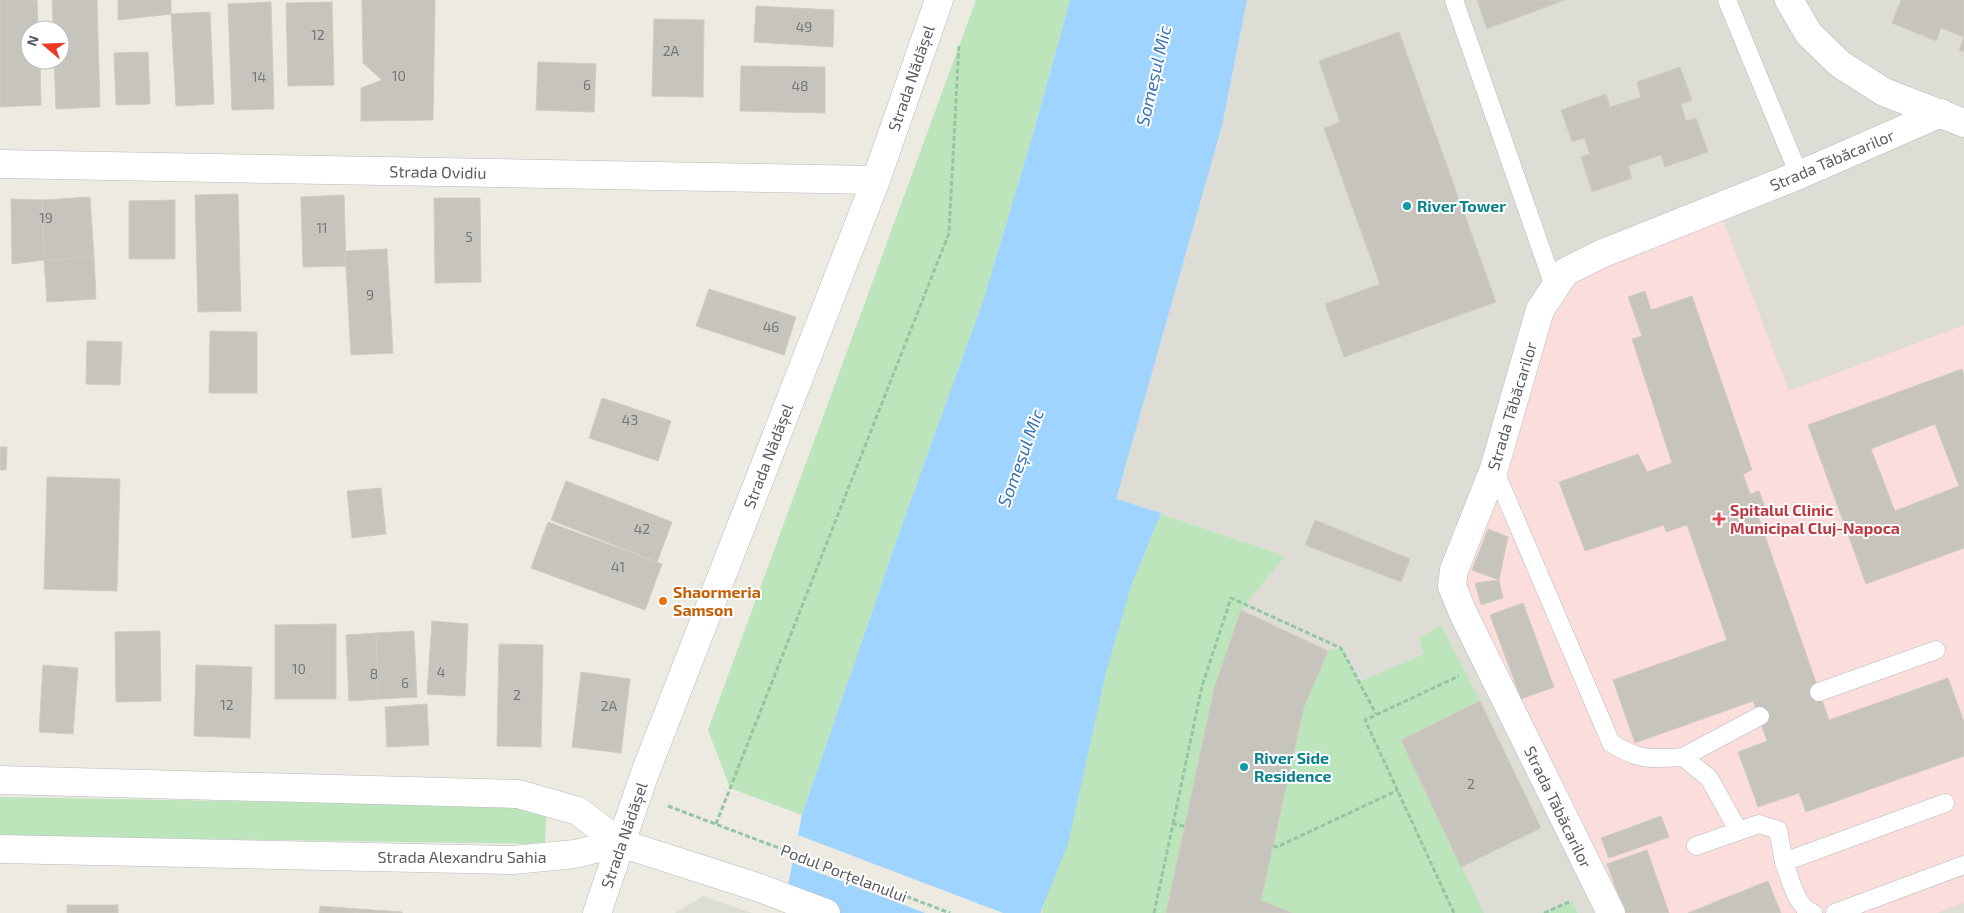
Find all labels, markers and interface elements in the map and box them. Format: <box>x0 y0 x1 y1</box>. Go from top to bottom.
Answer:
house number: 49 <box>796 18 812 35</box>
north arrow <box>20 20 70 70</box>
street label: Strada Nădășel <box>883 22 940 134</box>
water label: Someșul Mic <box>1131 23 1176 128</box>
house number: 12 <box>311 26 325 43</box>
text: N <box>23 33 42 48</box>
house number: 2A <box>663 42 680 59</box>
house number: 10 <box>392 67 406 84</box>
house number: 14 <box>252 68 266 85</box>
house number: 6 <box>583 76 591 93</box>
house number: 48 <box>791 77 809 94</box>
street label: Strada Tăbăcarilor <box>1767 125 1897 194</box>
street label: Strada Ovidiu <box>389 161 487 182</box>
place label: River Tower <box>1417 196 1506 215</box>
marker: River Tower <box>1401 200 1413 212</box>
house number: 19 <box>39 209 53 226</box>
house number: 11 <box>316 219 328 236</box>
house number: 5 <box>465 228 473 245</box>
house number: 9 <box>366 286 374 303</box>
house number: 46 <box>763 318 779 335</box>
street label: Strada Tăbăcarilor <box>1483 339 1540 472</box>
street label: Strada Nădășel <box>739 400 798 512</box>
water label: Someșul Mic <box>992 405 1049 510</box>
house number: 43 <box>622 411 638 428</box>
place label: Spitalul Clinic Municipal Cluj-Napoca <box>1730 500 1900 537</box>
marker: Spitalul Clinic Municipal Cluj-Napoca <box>1712 512 1726 526</box>
house number: 42 <box>634 520 650 537</box>
house number: 41 <box>611 558 625 575</box>
place label: Shaormeria Samson <box>673 582 761 619</box>
marker: Shaormeria Samson <box>657 595 669 607</box>
house number: 10 <box>292 660 306 677</box>
house number: 4 <box>437 663 445 680</box>
house number: 8 <box>370 665 378 682</box>
house number: 6 <box>401 674 409 691</box>
house number: 2 <box>513 686 521 703</box>
house number: 12 <box>220 696 234 713</box>
house number: 2A <box>601 697 618 714</box>
street label: Strada Tăbăcarilor <box>1521 743 1596 871</box>
place label: River Side Residence <box>1254 748 1331 785</box>
marker: River Side Residence <box>1238 761 1250 773</box>
house number: 2 <box>1467 775 1475 792</box>
street label: Strada Nădășel <box>596 779 653 891</box>
street label: Podul Porțelanului <box>778 840 910 907</box>
street label: Strada Alexandru Sahia <box>377 847 547 866</box>

